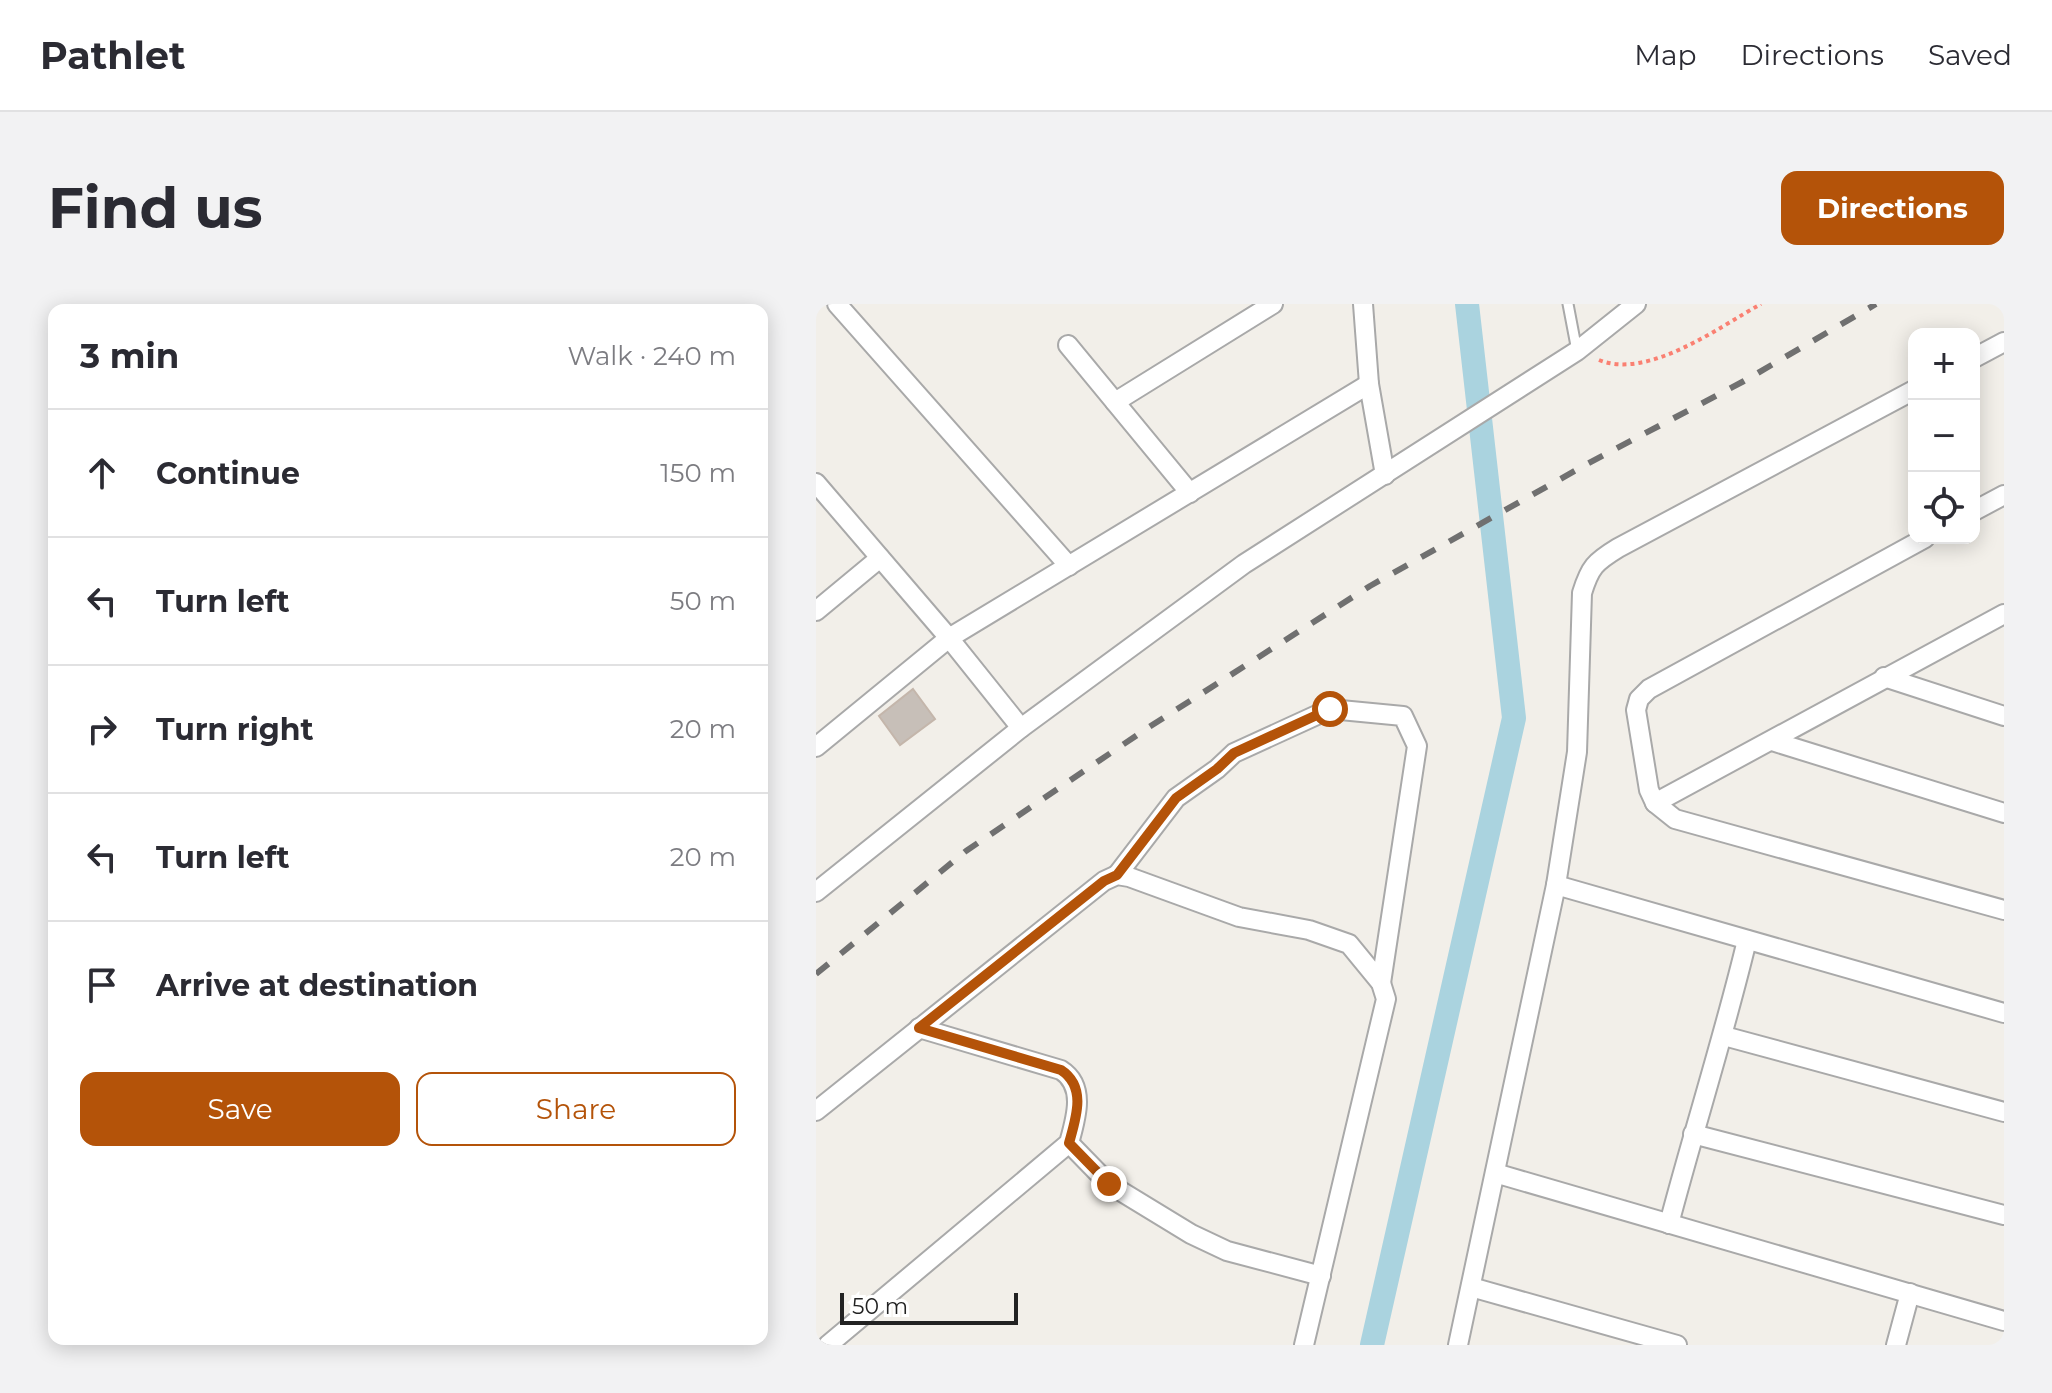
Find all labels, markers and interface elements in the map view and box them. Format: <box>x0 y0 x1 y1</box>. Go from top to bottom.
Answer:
text: Pathlet <box>40 32 185 79</box>
text: Map <box>1634 38 1696 72</box>
text: Directions <box>1740 38 1884 72</box>
text: Saved <box>1928 38 2012 72</box>
button: Directions <box>1781 171 2004 245</box>
text: Find us <box>48 174 262 242</box>
map controls <box>1908 328 1980 544</box>
button: + <box>1908 328 1980 400</box>
text: 3 min <box>80 335 179 377</box>
text: Walk · 240 m <box>568 340 736 372</box>
button: − <box>1908 400 1980 472</box>
icon: ahead <box>80 451 124 495</box>
text: Continue <box>156 455 300 492</box>
text: 150 m <box>660 457 736 489</box>
button: locate <box>1908 472 1980 544</box>
icon: left <box>80 579 124 623</box>
text: Turn left <box>156 583 289 620</box>
text: 50 m <box>670 585 736 617</box>
route start <box>1312 691 1348 727</box>
icon: right <box>80 707 124 751</box>
text: Turn right <box>156 711 313 748</box>
text: 20 m <box>670 713 736 745</box>
icon: left <box>80 835 124 879</box>
text: Turn left <box>156 839 289 876</box>
text: 20 m <box>670 841 736 873</box>
icon: arrive <box>80 963 124 1007</box>
text: Arrive at destination <box>156 967 478 1004</box>
button: Save <box>80 1072 400 1146</box>
button: Share <box>416 1072 736 1146</box>
route end <box>1091 1166 1127 1202</box>
scale bar <box>840 1289 1018 1325</box>
text: 50 m <box>852 1293 908 1320</box>

